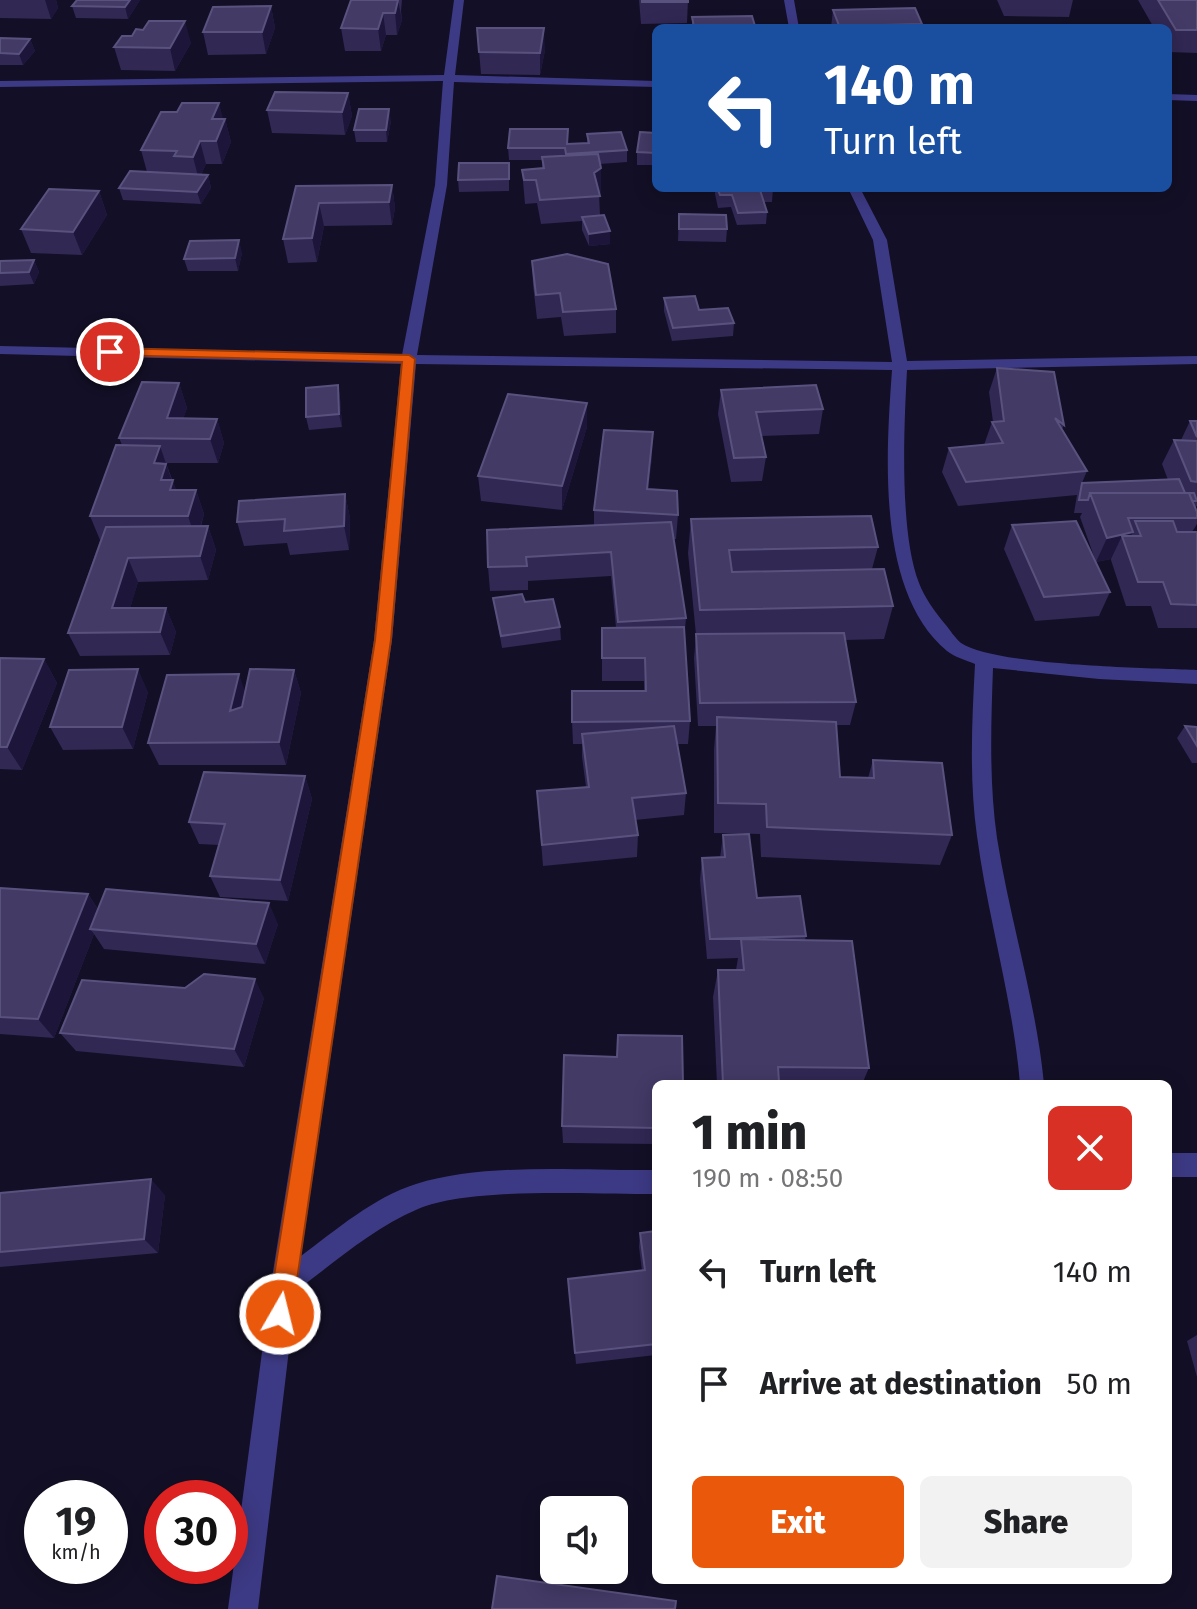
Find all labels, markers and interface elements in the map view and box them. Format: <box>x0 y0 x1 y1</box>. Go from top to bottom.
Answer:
text: 140 m <box>824 52 975 119</box>
icon: left <box>692 56 796 160</box>
text: Turn left <box>824 120 962 164</box>
pin <box>76 318 144 386</box>
icon: arrive <box>88 330 132 374</box>
text: 1 min <box>692 1104 807 1162</box>
button: close <box>1048 1106 1132 1190</box>
text: 190 m · 08:50 <box>692 1163 843 1194</box>
icon: left <box>692 1250 736 1294</box>
text: Turn left <box>760 1254 876 1290</box>
text: 140 m <box>1053 1254 1132 1290</box>
position arrow <box>238 1272 322 1356</box>
icon: arrive <box>692 1362 736 1406</box>
text: Arrive at destination <box>760 1366 1042 1402</box>
text: 50 m <box>1067 1366 1132 1402</box>
button: Exit <box>692 1476 904 1568</box>
button: Share <box>920 1476 1132 1568</box>
speed limit sign: 30 <box>144 1480 248 1584</box>
map controls <box>540 1496 628 1584</box>
button: sound <box>540 1496 628 1584</box>
text: 19 <box>56 1498 96 1546</box>
text: km/h <box>51 1540 101 1564</box>

